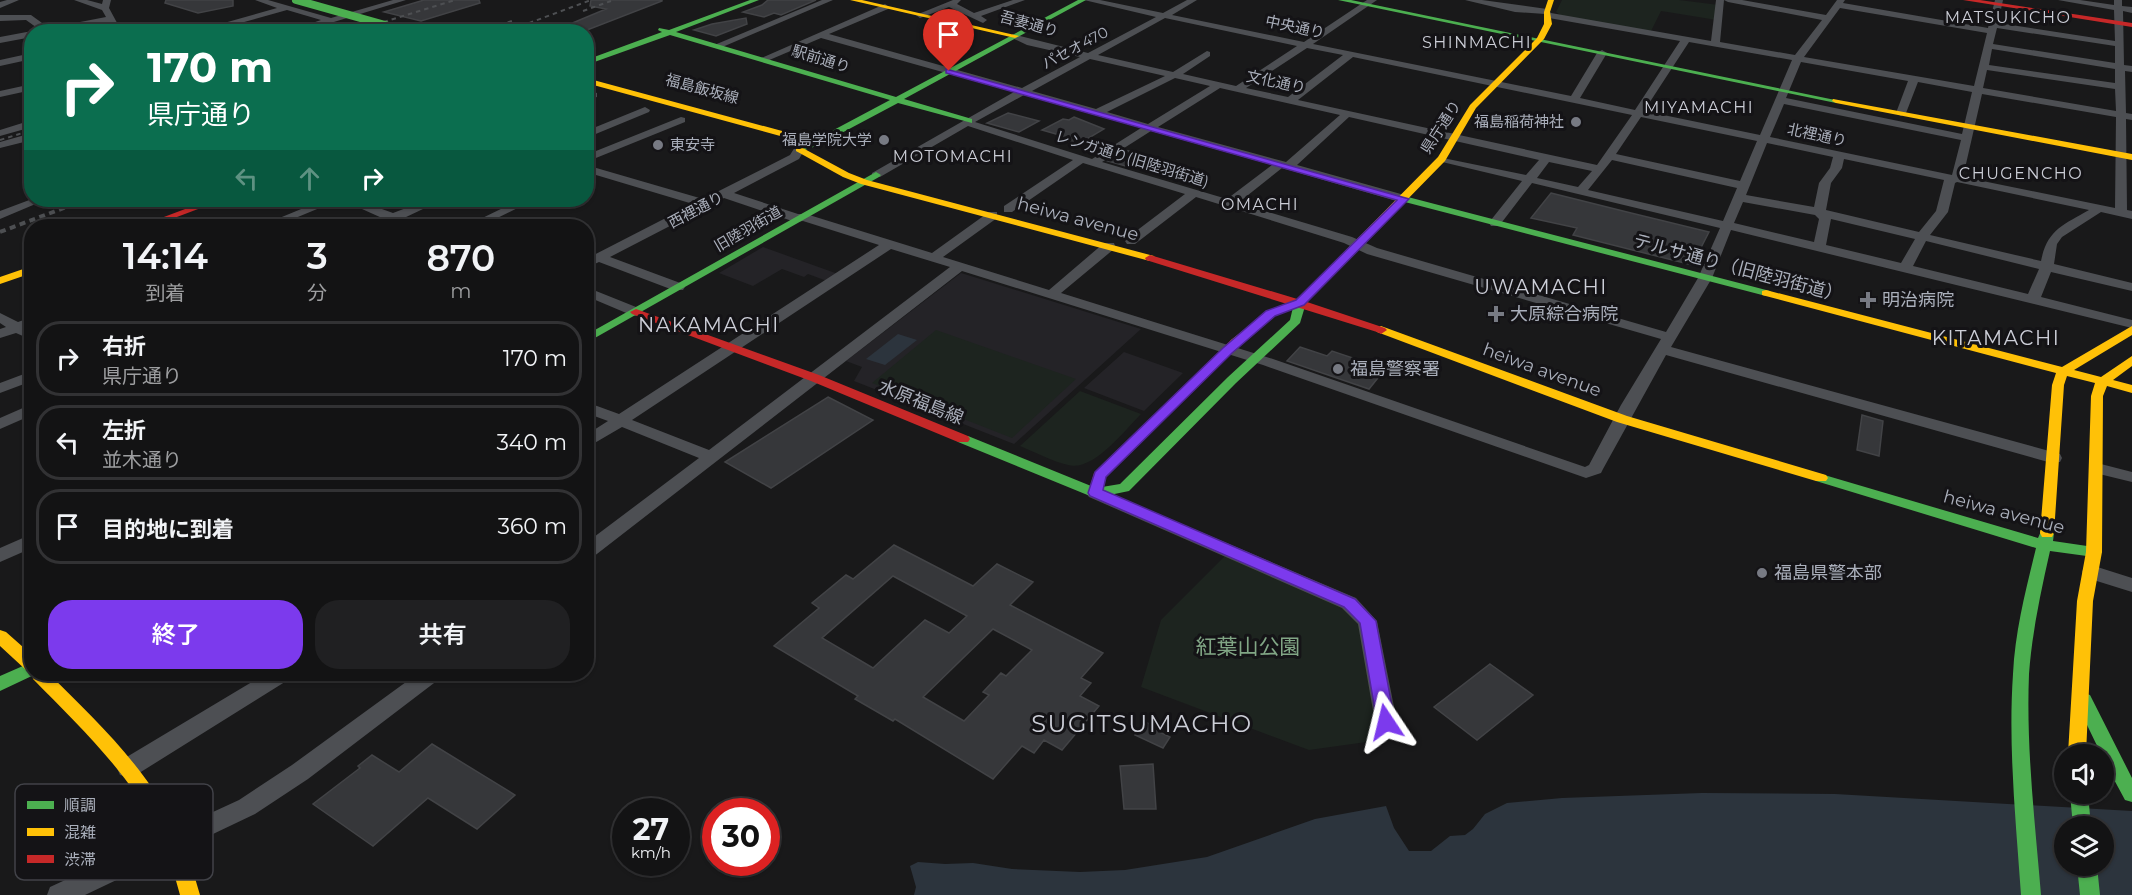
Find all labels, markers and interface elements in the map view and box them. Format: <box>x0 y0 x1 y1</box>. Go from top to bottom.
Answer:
street label: 吾妻通り <box>998 7 1061 40</box>
district label: MATSUKICHO <box>1945 8 2071 27</box>
pin <box>923 9 974 71</box>
street label: 中央通り <box>1264 11 1326 42</box>
icon: arrive <box>932 18 965 51</box>
street label: パセオ470 <box>1038 22 1111 73</box>
district label: SHINMACHI <box>1422 33 1532 52</box>
text: 170 m <box>147 41 273 93</box>
street label: 駅前通り <box>790 41 853 76</box>
icon: right <box>48 48 126 126</box>
street label: 文化通り <box>1245 66 1307 97</box>
street label: 福島飯坂線 <box>663 70 741 107</box>
street label: 県庁通り <box>1416 96 1465 157</box>
text: 県庁通り <box>147 98 255 131</box>
district label: MIYAMACHI <box>1644 98 1754 117</box>
place label: 福島稲荷神社 <box>1474 112 1564 131</box>
marker: 福島稲荷神社 <box>1569 115 1583 129</box>
street label: 北裡通り <box>1786 119 1848 150</box>
street label: レンガ通り(旧陸羽街道) <box>1053 126 1211 191</box>
place label: 福島学院大学 <box>782 130 872 149</box>
marker: 福島学院大学 <box>877 133 891 147</box>
place label: 東安寺 <box>670 135 715 154</box>
marker: 東安寺 <box>651 138 665 152</box>
district label: MOTOMACHI <box>893 147 1013 166</box>
icon: left <box>230 162 263 195</box>
icon: ahead <box>293 162 326 195</box>
icon: right <box>356 162 389 195</box>
district label: CHUGENCHO <box>1959 164 2083 183</box>
street label: 西裡通り <box>665 187 727 232</box>
street label: heiwa avenue <box>1015 192 1141 246</box>
district label: OMACHI <box>1221 195 1299 214</box>
street label: 旧陸羽街道 <box>711 202 785 256</box>
street label: テルサ通り（旧陸羽街道） <box>1631 229 1845 307</box>
text: 14:14 <box>123 234 208 278</box>
text: 3 <box>307 234 328 278</box>
text: 870 <box>426 236 495 280</box>
district label: UWAMACHI <box>1474 275 1608 299</box>
text: m <box>450 279 471 303</box>
text: 到着 <box>145 281 185 305</box>
text: 分 <box>307 281 327 305</box>
place label: 明治病院 <box>1882 289 1954 311</box>
marker: 明治病院 <box>1859 291 1877 309</box>
place label: 大原綜合病院 <box>1510 303 1618 325</box>
marker: 大原綜合病院 <box>1487 305 1505 323</box>
district label: NAKAMACHI <box>638 313 780 337</box>
district label: KITAMACHI <box>1932 326 2060 350</box>
text: 右折 <box>102 333 146 360</box>
street label: heiwa avenue <box>1480 338 1604 402</box>
icon: right <box>51 342 84 375</box>
text: 170 m <box>503 345 567 372</box>
place label: 福島警察署 <box>1350 358 1440 380</box>
marker: 福島警察署 <box>1331 362 1345 376</box>
text: 県庁通り <box>102 364 182 388</box>
street label: 水原福島線 <box>875 375 967 429</box>
text: 左折 <box>102 417 146 444</box>
icon: left <box>51 426 84 459</box>
text: 340 m <box>496 429 567 456</box>
text: 並木通り <box>102 448 182 472</box>
street label: heiwa avenue <box>1941 485 2067 539</box>
icon: arrive <box>51 510 84 543</box>
text: 360 m <box>498 513 567 540</box>
text: 目的地に到着 <box>102 516 234 543</box>
place label: 福島県警本部 <box>1774 562 1882 584</box>
marker: 福島県警本部 <box>1755 566 1769 580</box>
button: 終了 <box>48 600 303 669</box>
button: 共有 <box>315 600 570 669</box>
park label: 紅葉山公園 <box>1196 634 1301 659</box>
position arrow <box>1354 690 1418 754</box>
district label: SUGITSUMACHO <box>1031 709 1253 738</box>
map controls <box>2054 744 2114 876</box>
button: sound <box>2054 744 2114 804</box>
legend <box>15 784 213 880</box>
text: 順調 <box>64 796 96 815</box>
speed limit sign: 30 <box>702 798 780 876</box>
text: 27 <box>633 811 669 848</box>
button: layers <box>2054 816 2114 876</box>
text: 混雑 <box>64 823 96 842</box>
text: km/h <box>631 843 671 862</box>
text: 渋滞 <box>64 850 96 869</box>

